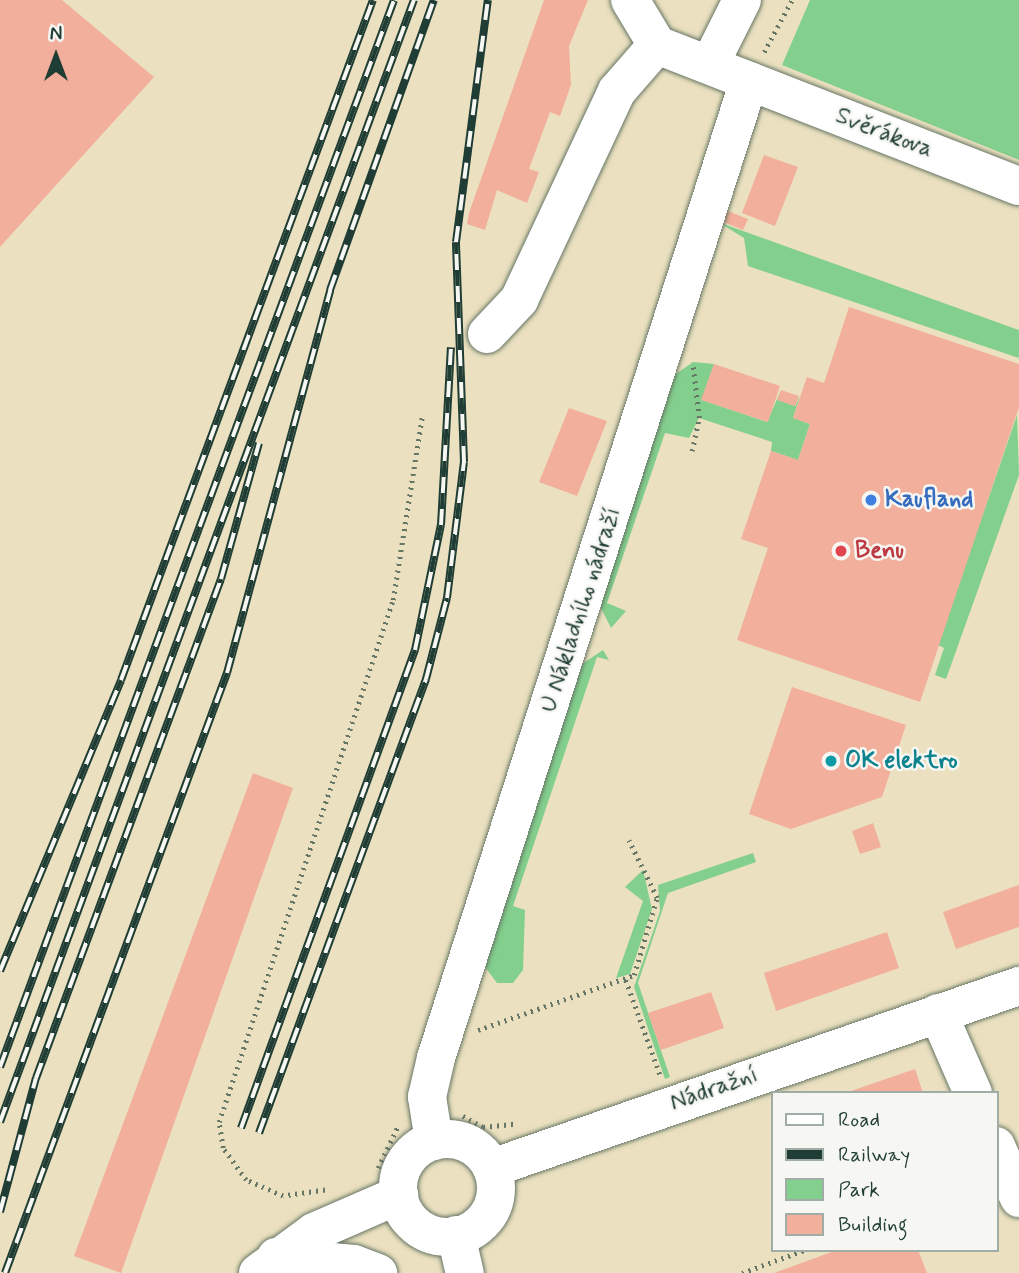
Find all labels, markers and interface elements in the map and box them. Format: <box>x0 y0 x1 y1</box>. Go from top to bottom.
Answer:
north arrow <box>21 21 91 91</box>
text: N <box>50 22 62 47</box>
street label: Svěrákova <box>831 101 937 165</box>
place label: Kaufland <box>885 486 973 514</box>
marker: Kaufland <box>863 492 879 508</box>
street label: U Nákladního nádraží <box>534 504 628 716</box>
place label: Benu <box>855 537 904 565</box>
marker: Benu <box>833 543 849 559</box>
place label: OK elektro <box>845 747 958 775</box>
marker: OK elektro <box>823 753 839 769</box>
street label: Nádražní <box>666 1061 762 1117</box>
legend <box>771 1091 998 1252</box>
text: Road <box>838 1106 880 1134</box>
text: Railway <box>838 1141 910 1169</box>
text: Park <box>838 1176 880 1204</box>
text: Building <box>838 1211 908 1239</box>

